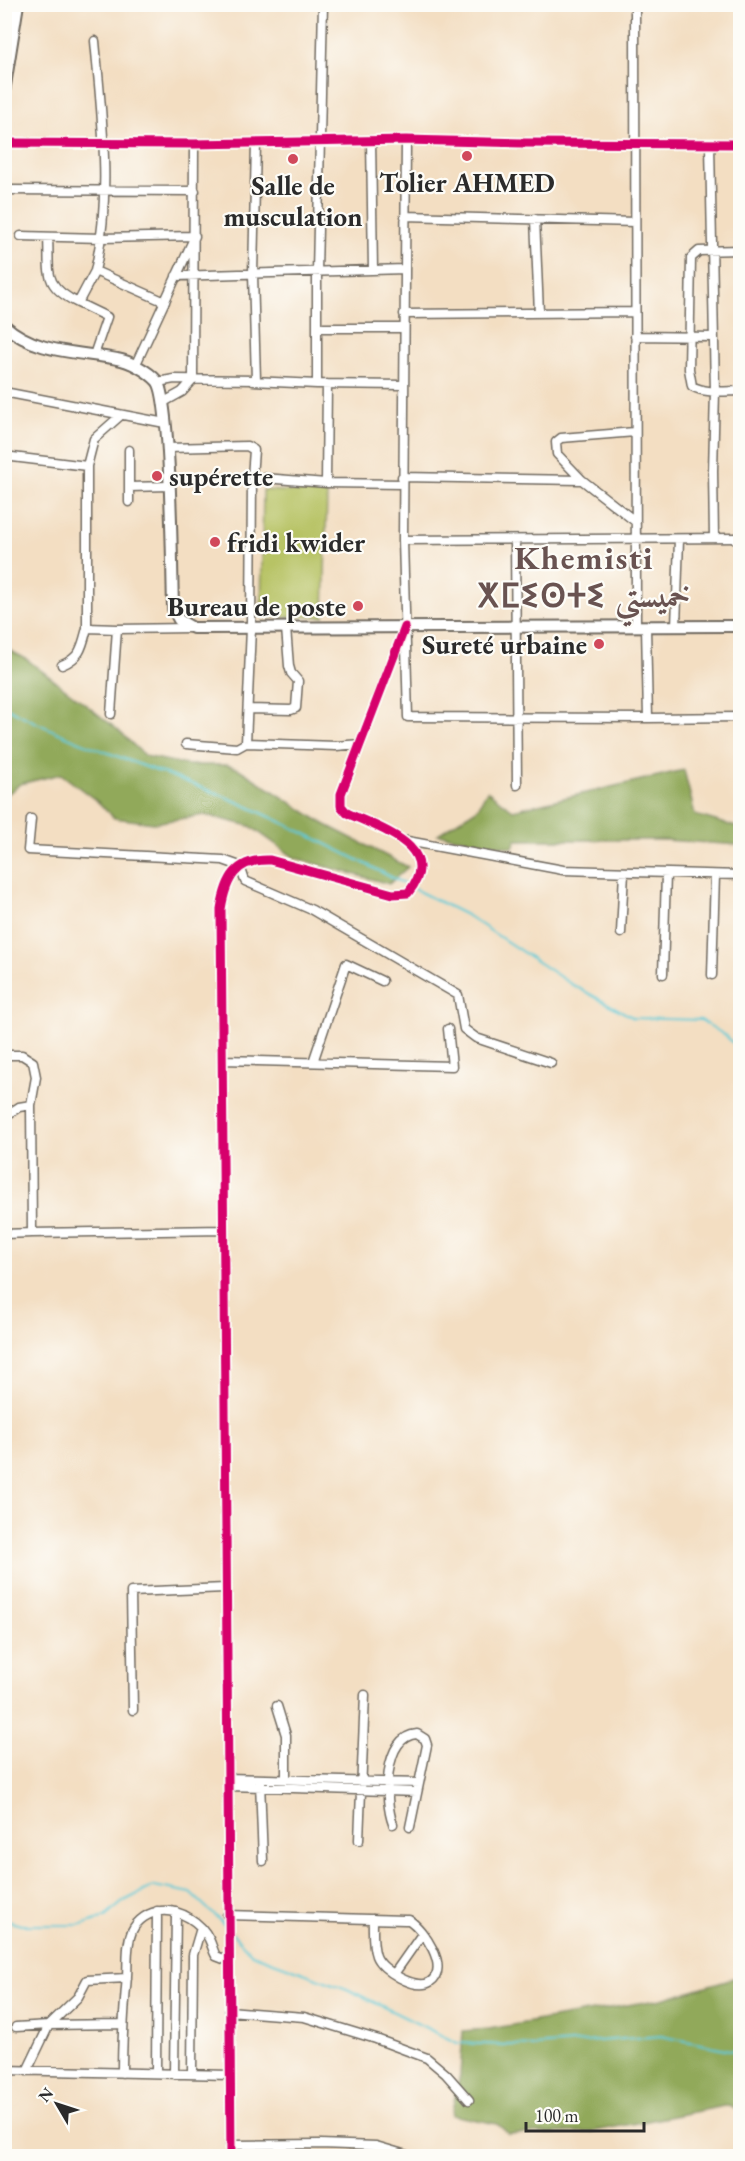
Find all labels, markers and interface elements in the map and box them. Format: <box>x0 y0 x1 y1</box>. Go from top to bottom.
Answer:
marker: Tolier AHMED <box>460 149 474 163</box>
marker: Salle de musculation <box>286 152 300 166</box>
place label: Tolier AHMED <box>379 165 555 200</box>
place label: Salle de musculation <box>224 168 362 234</box>
place label: supérette <box>169 459 273 494</box>
marker: supérette <box>150 469 164 483</box>
place label: fridi kwider <box>227 525 366 560</box>
marker: fridi kwider <box>208 535 222 549</box>
district label: Khemisti ⵅⵎⵉⵙⵜⵉ خميستي <box>478 536 690 627</box>
place label: Bureau de poste <box>167 589 346 624</box>
marker: Bureau de poste <box>351 599 365 613</box>
place label: Sureté urbaine <box>422 627 587 662</box>
marker: Sureté urbaine <box>592 637 606 651</box>
north arrow <box>27 2074 87 2134</box>
text: N <box>33 2083 58 2107</box>
scale bar <box>526 2095 644 2133</box>
text: 100 m <box>535 2104 579 2127</box>

